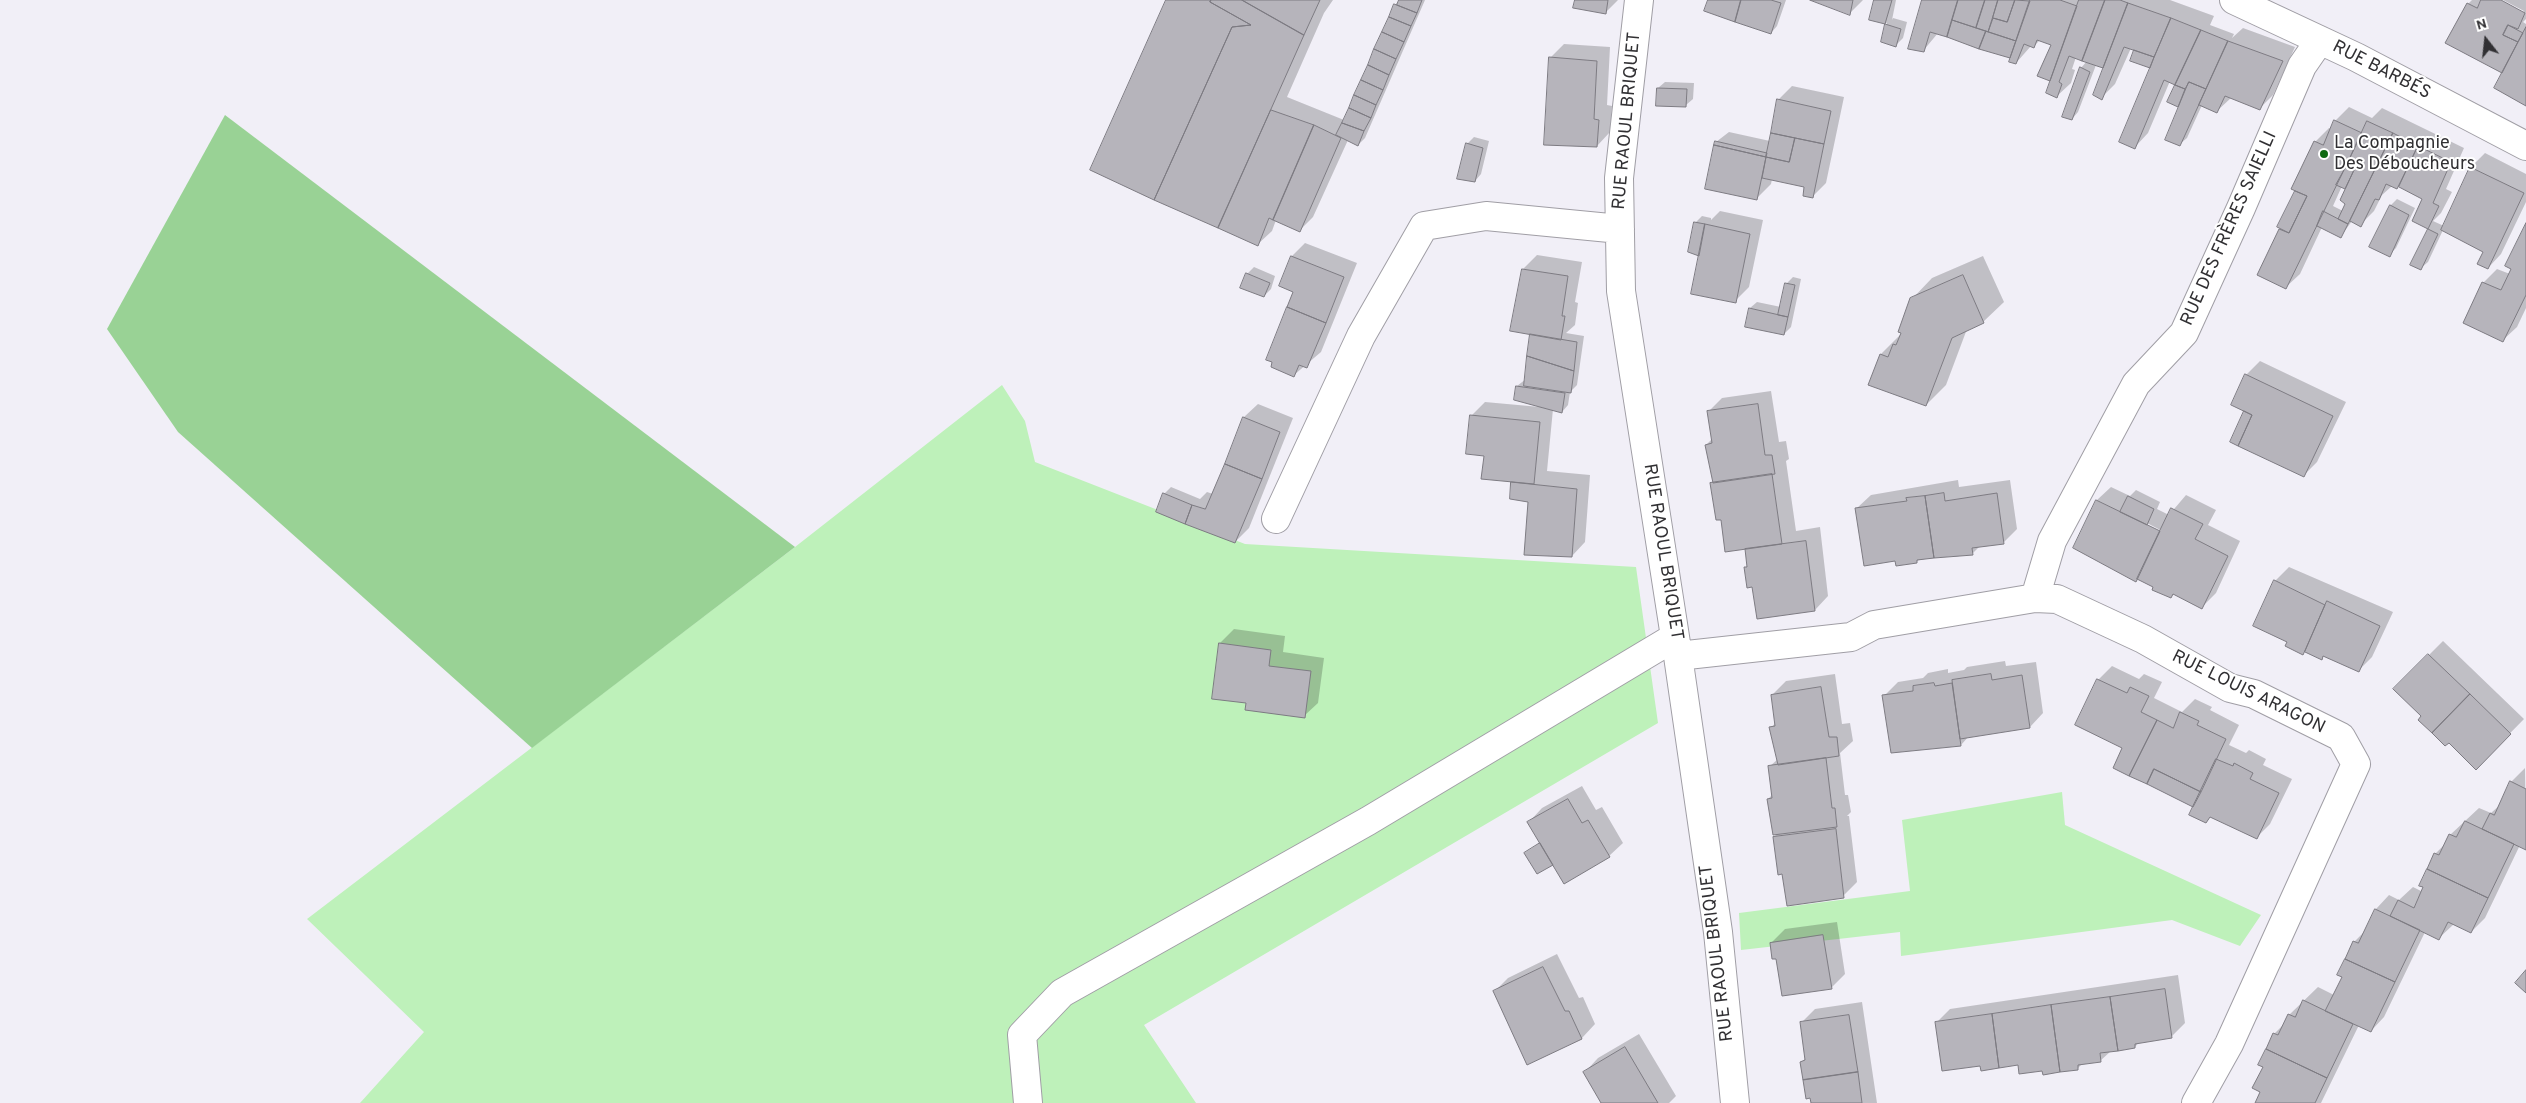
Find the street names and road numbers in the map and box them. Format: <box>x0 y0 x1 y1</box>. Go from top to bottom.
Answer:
street label: RUE RAOUL BRIQUET <box>1609 31 1647 211</box>
street label: RUE BARBÉS <box>2328 37 2434 105</box>
street label: RUE DES FRÈRES SAIELLI <box>2177 129 2283 329</box>
street label: RUE RAOUL BRIQUET <box>1637 462 1687 642</box>
street label: RUE LOUIS ARAGON <box>2168 646 2328 740</box>
street label: RUE RAOUL BRIQUET <box>1696 863 1740 1043</box>

